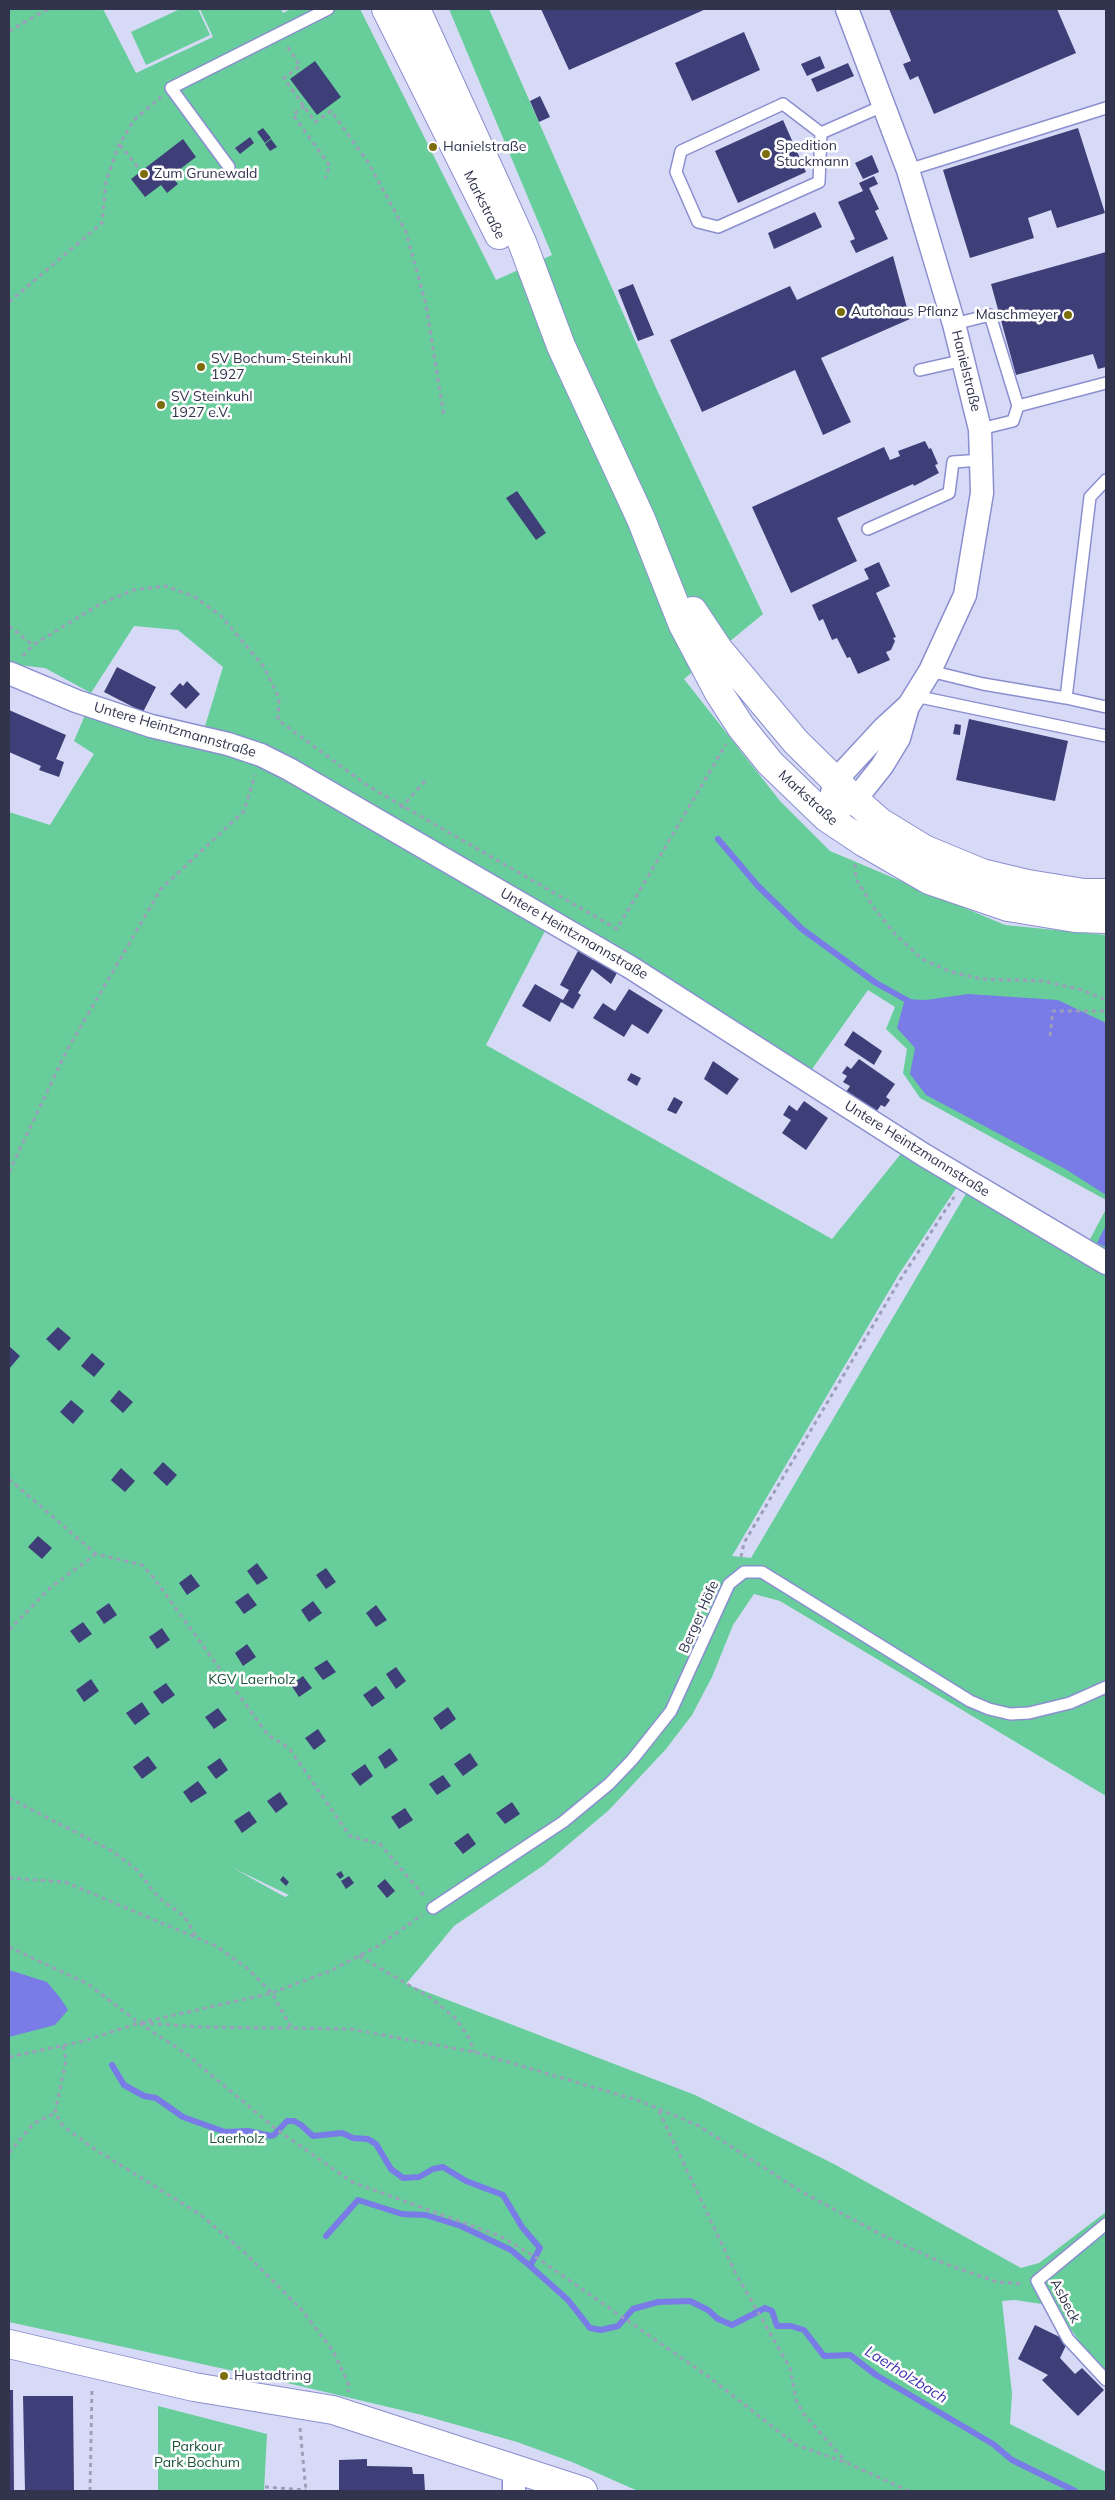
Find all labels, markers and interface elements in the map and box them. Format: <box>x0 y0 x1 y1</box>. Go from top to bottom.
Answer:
place label: Spedition Stuckmann <box>776 138 849 170</box>
place label: Hanielstraße <box>443 139 526 155</box>
marker: Hanielstraße <box>427 141 439 153</box>
marker: Spedition Stuckmann <box>760 148 772 160</box>
place label: Zum Grunewald <box>154 166 258 182</box>
marker: Zum Grunewald <box>138 168 150 180</box>
street label: Markstraße <box>460 168 508 242</box>
place label: Autohaus Pflanz <box>851 304 959 320</box>
marker: Autohaus Pflanz <box>835 306 847 318</box>
place label: Maschmeyer <box>976 307 1058 323</box>
marker: Maschmeyer <box>1062 309 1074 321</box>
street label: Hanielstraße <box>948 329 984 413</box>
place label: SV Bochum-Steinkuhl 1927 <box>211 351 351 384</box>
marker: SV Bochum-Steinkuhl 1927 <box>195 361 207 373</box>
place label: SV Steinkuhl 1927 e.V. <box>171 389 252 422</box>
marker: SV Steinkuhl 1927 e.V. <box>155 399 167 411</box>
street label: Untere Heintzmannstraße <box>92 699 258 761</box>
street label: Markstraße <box>775 767 841 829</box>
street label: Untere Heintzmannstraße <box>497 885 651 983</box>
street label: Untere Heintzmannstraße <box>841 1097 993 1201</box>
street label: Berger Höfe <box>676 1578 722 1656</box>
park label: KGV Laerholz <box>208 1672 296 1688</box>
park label: Laerholz <box>209 2131 265 2147</box>
street label: Asbeck <box>1046 2276 1084 2326</box>
water label: Laerholzbach <box>861 2343 951 2407</box>
place label: Hustadtring <box>234 2368 311 2384</box>
marker: Hustadtring <box>218 2370 230 2382</box>
park label: Parkour Park Bochum <box>154 2439 240 2472</box>

